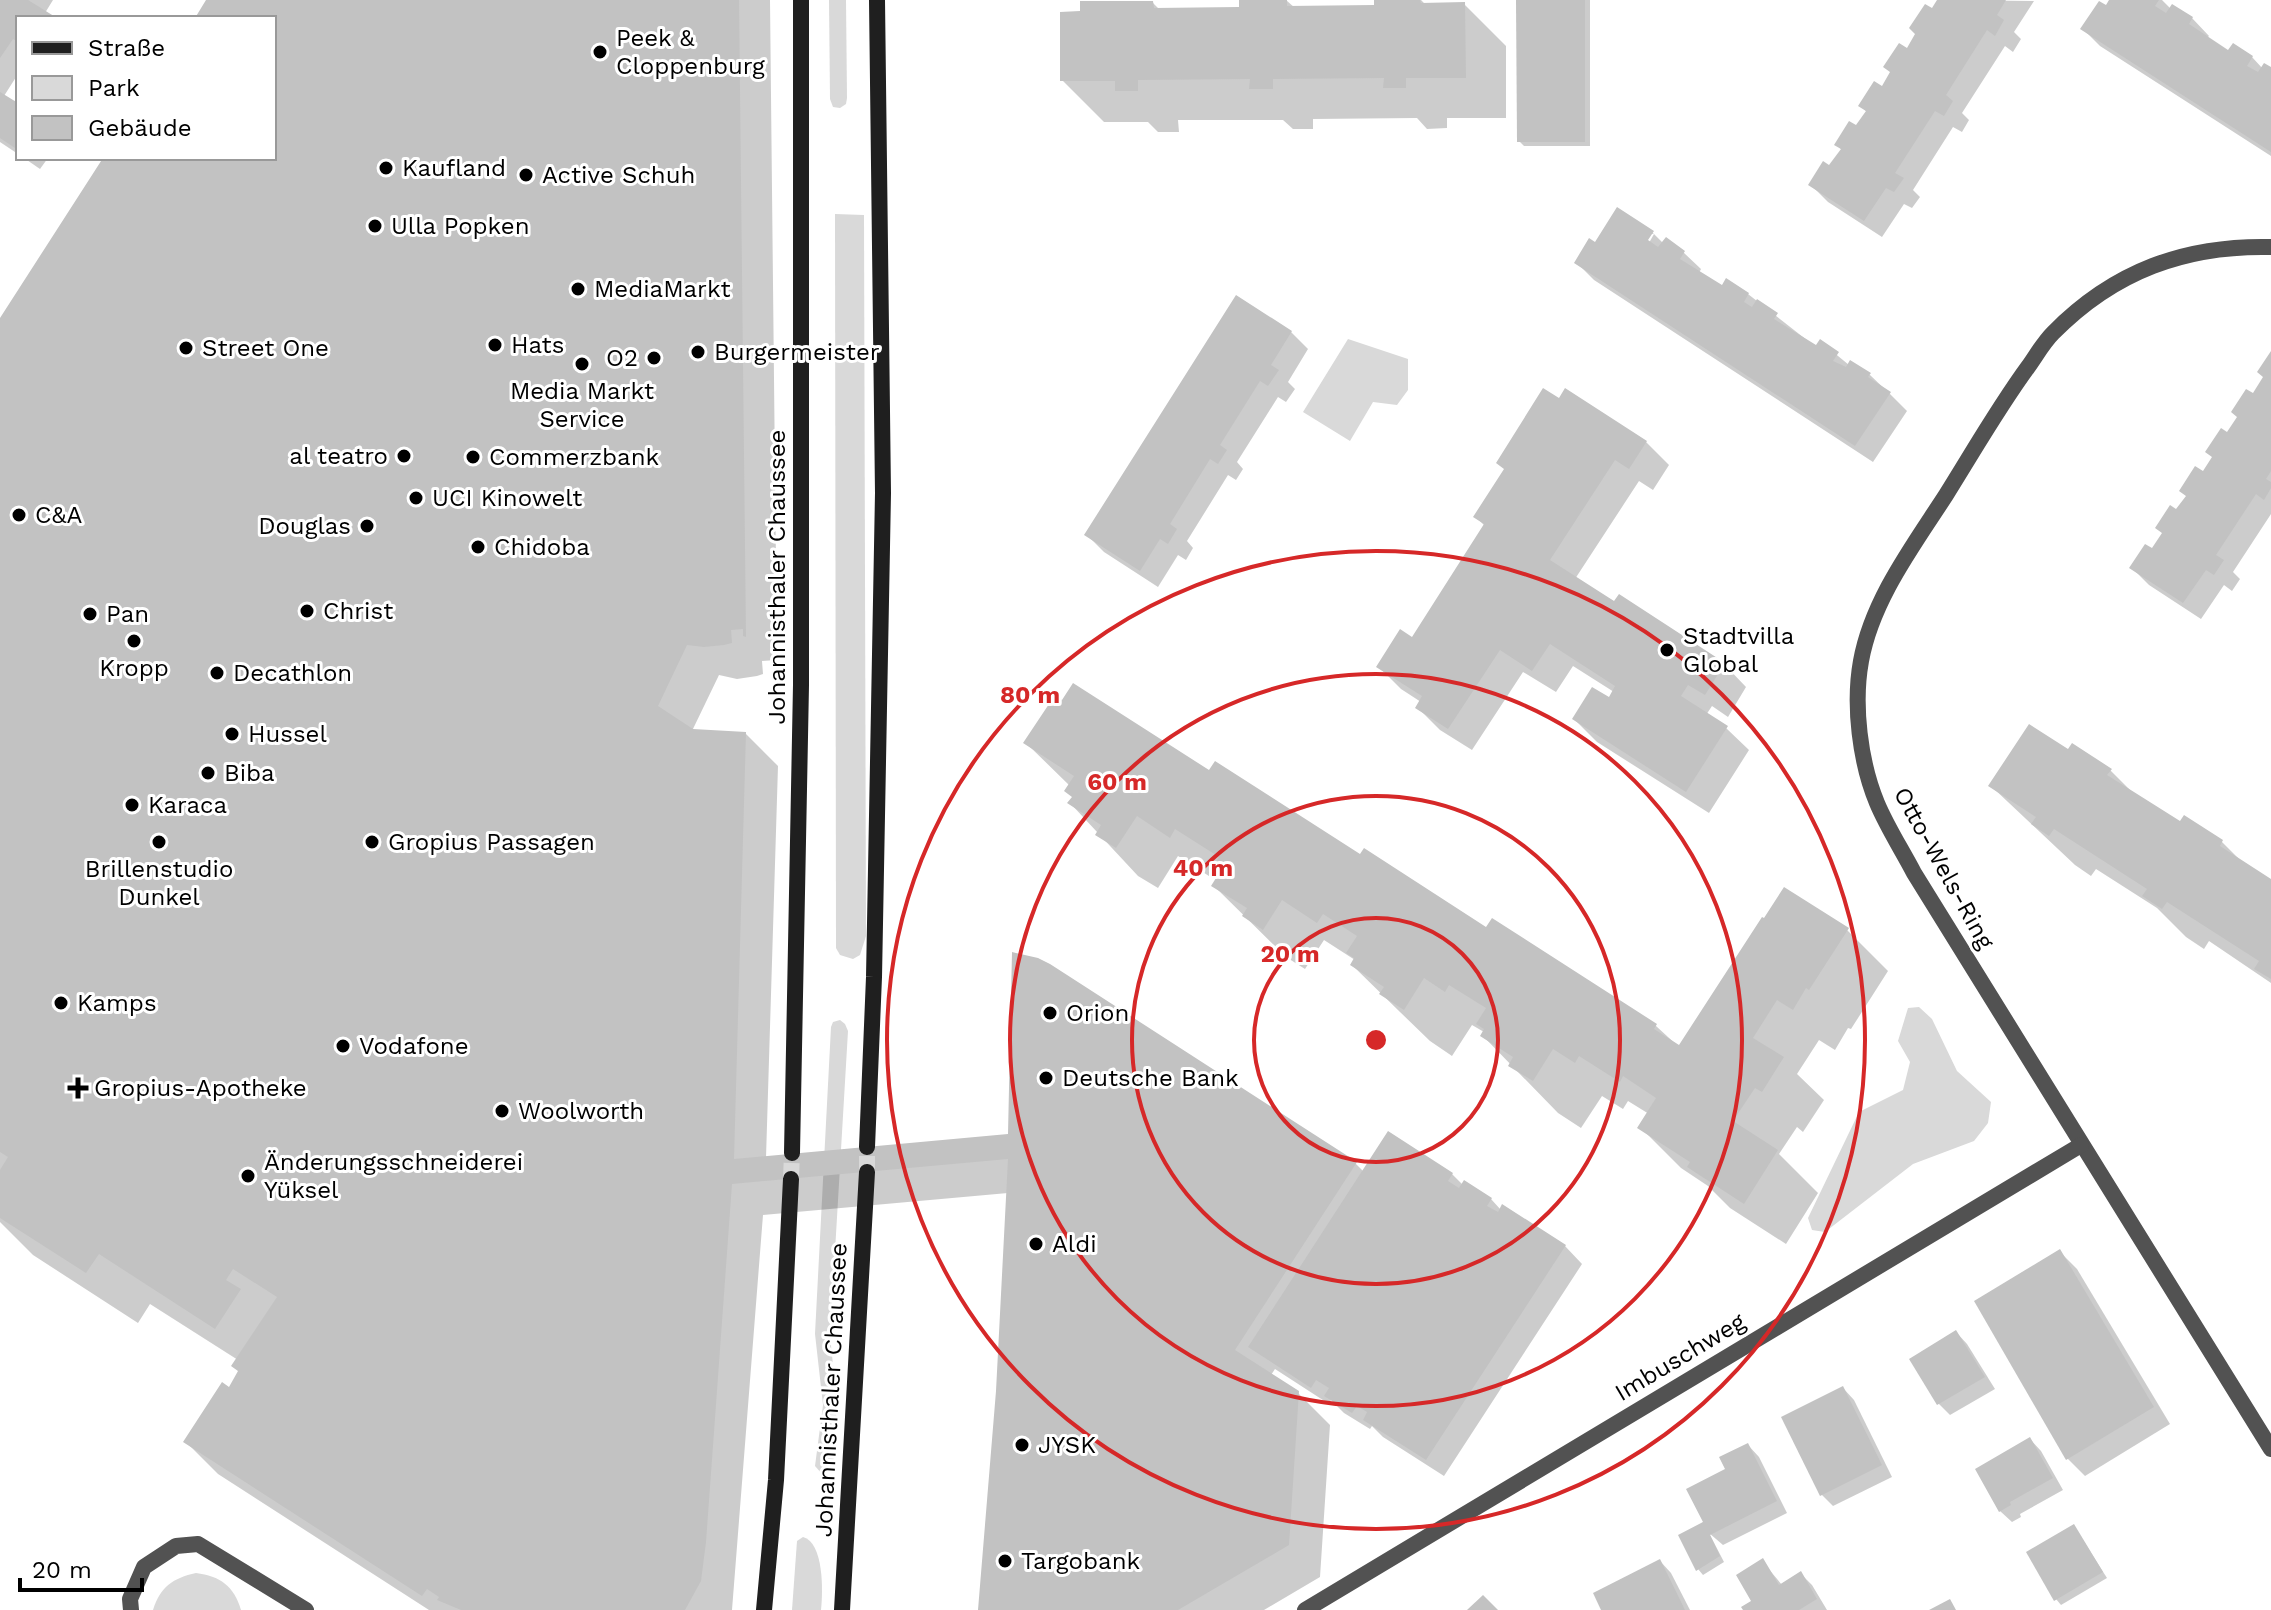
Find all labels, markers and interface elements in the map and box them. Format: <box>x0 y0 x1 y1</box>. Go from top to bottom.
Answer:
legend <box>16 16 276 160</box>
place label: Peek & Cloppenburg <box>616 24 765 80</box>
text: Straße <box>88 34 165 62</box>
marker: Peek & Cloppenburg <box>591 43 609 61</box>
text: Park <box>88 74 140 102</box>
text: Gebäude <box>88 114 192 142</box>
place label: Kaufland <box>402 154 506 182</box>
marker: Kaufland <box>377 159 395 177</box>
place label: Active Schuh <box>542 161 695 189</box>
marker: Active Schuh <box>517 166 535 184</box>
place label: Ulla Popken <box>391 212 530 240</box>
marker: Ulla Popken <box>366 217 384 235</box>
place label: MediaMarkt <box>594 275 731 303</box>
marker: MediaMarkt <box>569 280 587 298</box>
place label: Hats <box>511 331 564 359</box>
place label: Street One <box>202 334 329 362</box>
marker: Hats <box>486 336 504 354</box>
place label: Burgermeister <box>714 338 880 366</box>
marker: Street One <box>177 339 195 357</box>
marker: Burgermeister <box>689 343 707 361</box>
place label: O2 <box>606 344 638 372</box>
marker: O2 <box>645 349 663 367</box>
marker: Media Markt Service <box>573 355 591 373</box>
place label: Media Markt Service <box>510 377 654 433</box>
street label: Johannisthaler Chaussee <box>763 430 791 724</box>
place label: al teatro <box>289 442 388 470</box>
place label: Commerzbank <box>489 443 660 471</box>
marker: al teatro <box>395 447 413 465</box>
marker: Commerzbank <box>464 448 482 466</box>
place label: UCI Kinowelt <box>432 484 582 512</box>
marker: UCI Kinowelt <box>407 489 425 507</box>
place label: C&A <box>35 501 82 529</box>
marker: C&A <box>10 506 28 524</box>
place label: Douglas <box>258 512 351 540</box>
marker: Douglas <box>358 517 376 535</box>
place label: Chidoba <box>494 533 590 561</box>
marker: Chidoba <box>469 538 487 556</box>
place label: Christ <box>323 597 393 625</box>
place label: Pan <box>106 600 149 628</box>
marker: Christ <box>298 602 316 620</box>
marker: Pan <box>81 605 99 623</box>
place label: Stadtvilla Global <box>1683 622 1794 678</box>
marker: Kropp <box>125 632 143 650</box>
marker: Stadtvilla Global <box>1658 641 1676 659</box>
place label: Kropp <box>99 654 169 682</box>
place label: Decathlon <box>233 659 352 687</box>
marker: Decathlon <box>208 664 226 682</box>
text: 80 m <box>1000 681 1060 709</box>
place label: Hussel <box>248 720 327 748</box>
marker: Hussel <box>223 725 241 743</box>
place label: Biba <box>224 759 275 787</box>
marker: Biba <box>199 764 217 782</box>
text: 60 m <box>1087 768 1147 796</box>
street label: Otto-Wels-Ring <box>1888 782 2000 954</box>
place label: Karaca <box>148 791 227 819</box>
marker: Karaca <box>123 796 141 814</box>
place label: Gropius Passagen <box>388 828 595 856</box>
marker: Brillenstudio Dunkel <box>150 833 168 851</box>
marker: Gropius Passagen <box>363 833 381 851</box>
text: 40 m <box>1173 854 1233 882</box>
place label: Brillenstudio Dunkel <box>85 855 233 911</box>
text: 20 m <box>1260 940 1320 968</box>
place label: Kamps <box>77 989 157 1017</box>
marker: Kamps <box>52 994 70 1012</box>
place label: Orion <box>1066 999 1129 1027</box>
marker: Orion <box>1041 1004 1059 1022</box>
centre of rings <box>1362 1026 1390 1054</box>
place label: Vodafone <box>359 1032 469 1060</box>
marker: Vodafone <box>334 1037 352 1055</box>
place label: Deutsche Bank <box>1062 1064 1239 1092</box>
marker: Deutsche Bank <box>1037 1069 1055 1087</box>
place label: Gropius-Apotheke <box>94 1074 307 1102</box>
marker: Gropius-Apotheke <box>69 1079 87 1097</box>
place label: Woolworth <box>518 1097 644 1125</box>
marker: Woolworth <box>493 1102 511 1120</box>
place label: Änderungsschneiderei Yüksel <box>264 1148 523 1204</box>
marker: Änderungsschneiderei Yüksel <box>239 1167 257 1185</box>
place label: Aldi <box>1052 1230 1097 1258</box>
marker: Aldi <box>1027 1235 1045 1253</box>
street label: Johannisthaler Chaussee <box>809 1242 853 1538</box>
street label: Imbuschweg <box>1610 1307 1750 1407</box>
place label: JYSK <box>1038 1431 1096 1459</box>
marker: JYSK <box>1013 1436 1031 1454</box>
scale bar <box>20 1542 142 1592</box>
place label: Targobank <box>1021 1547 1141 1575</box>
marker: Targobank <box>996 1552 1014 1570</box>
text: 20 m <box>32 1556 92 1584</box>

